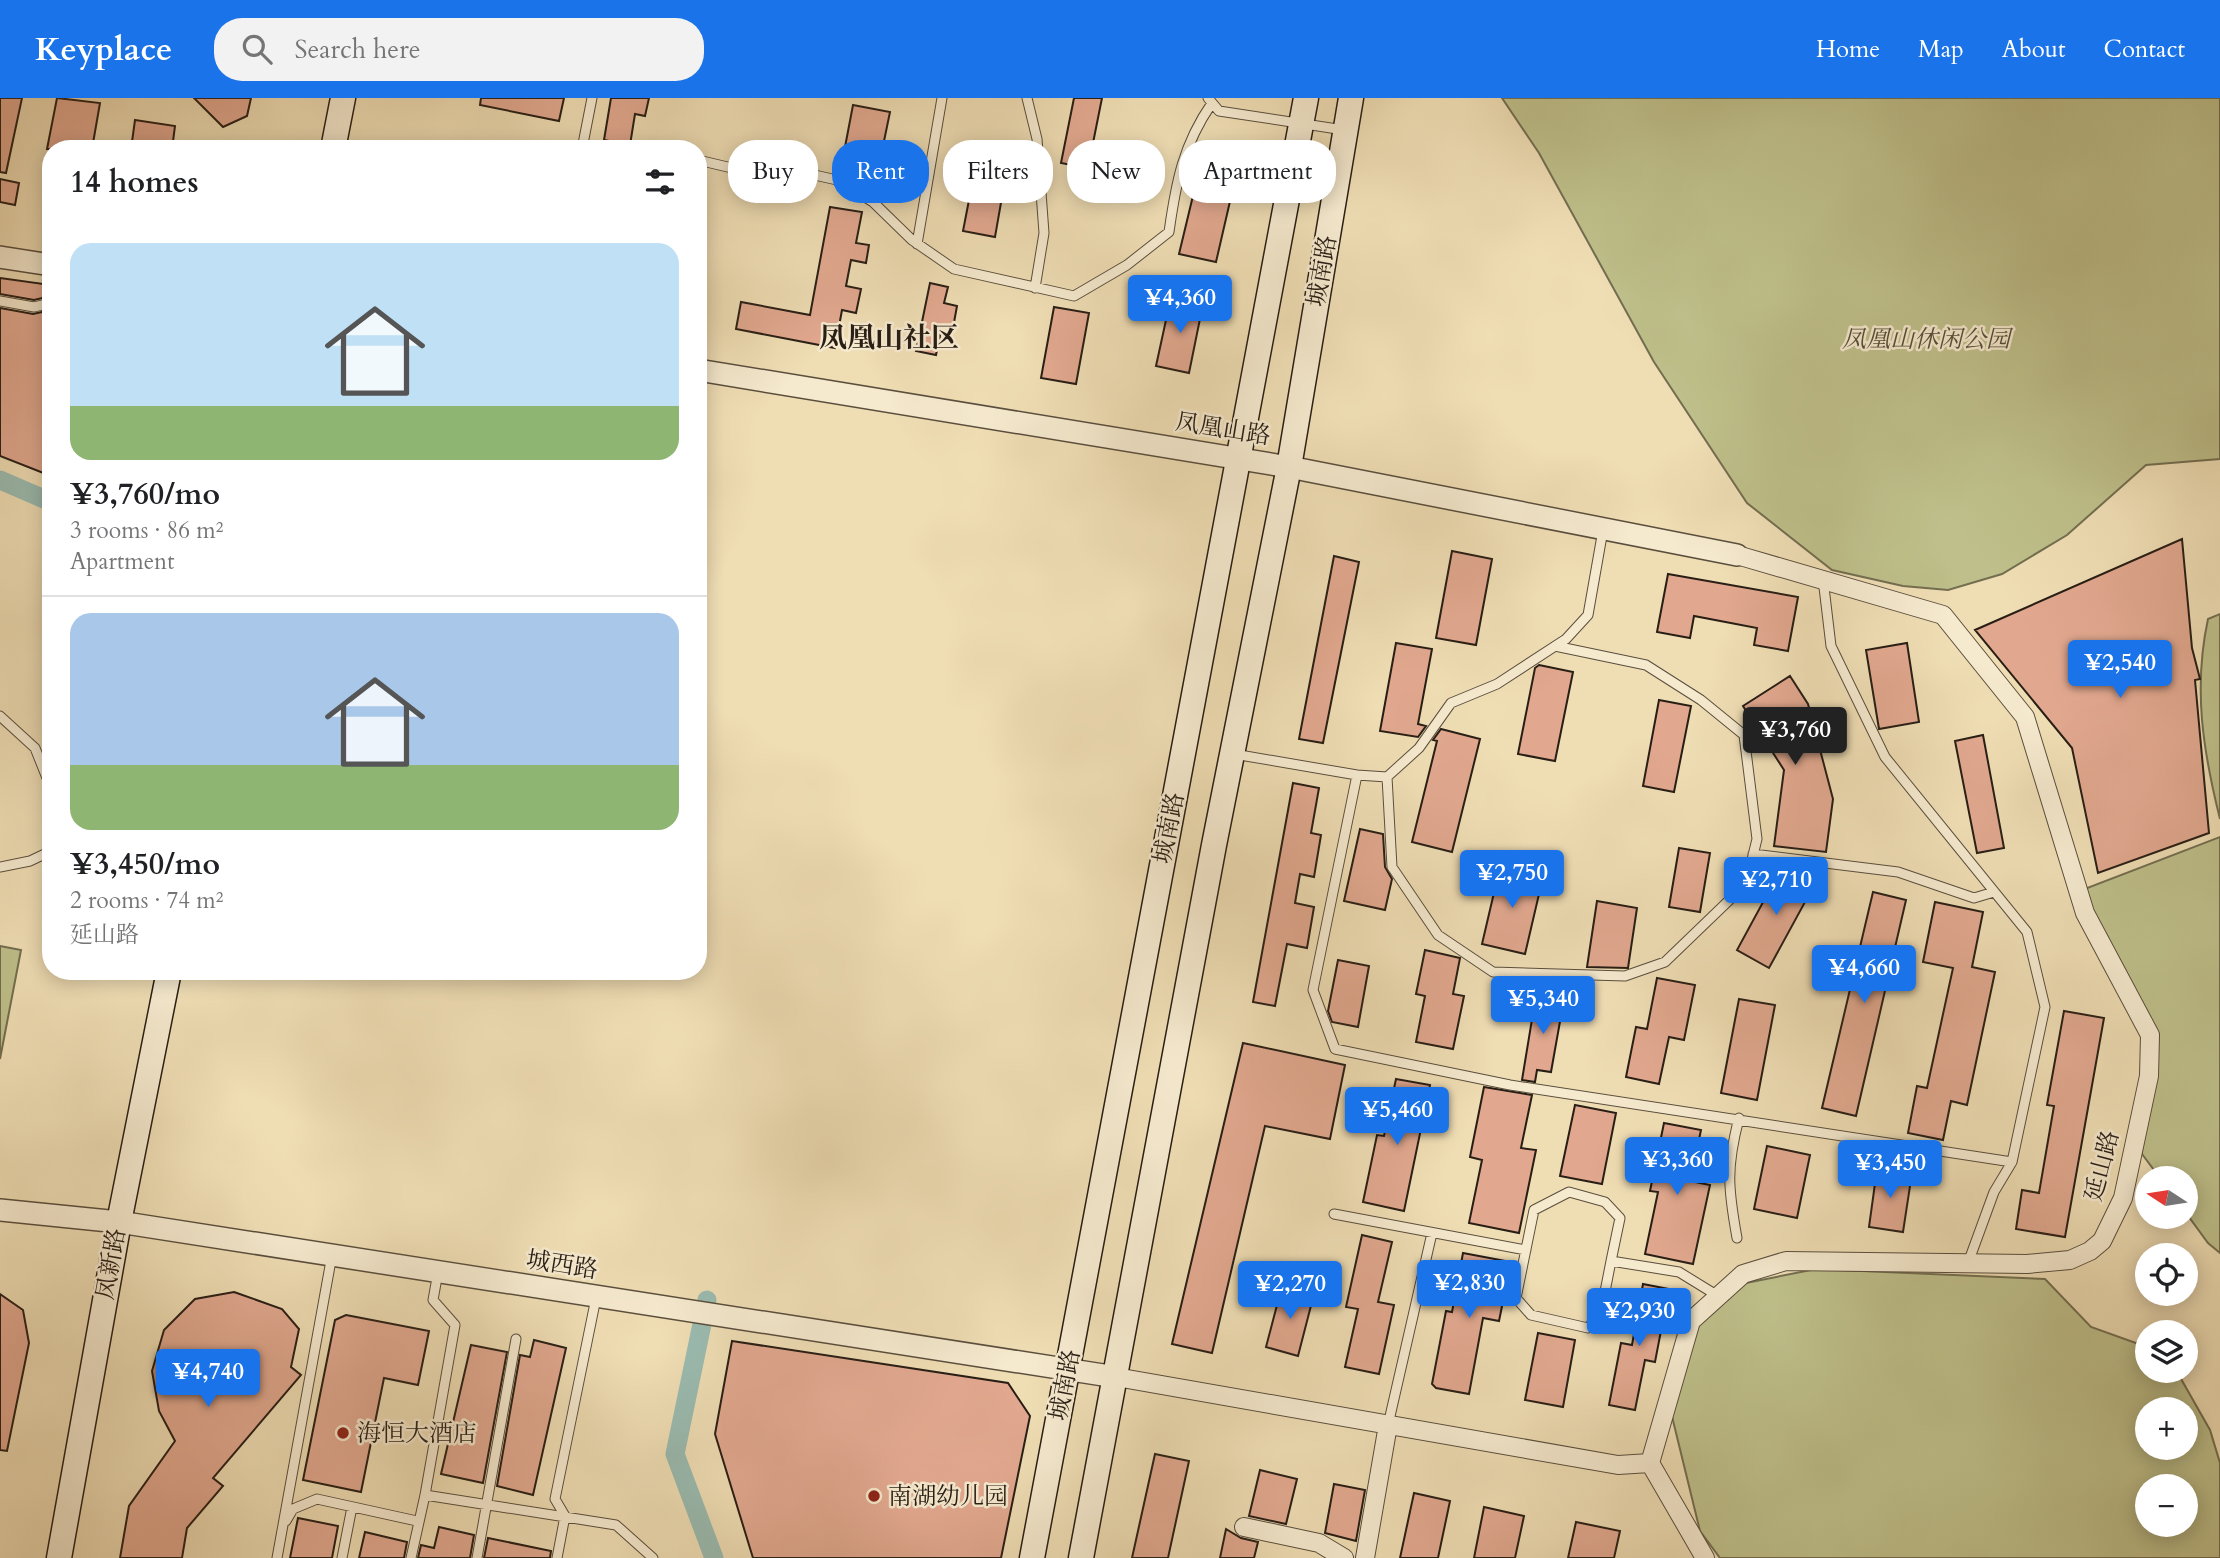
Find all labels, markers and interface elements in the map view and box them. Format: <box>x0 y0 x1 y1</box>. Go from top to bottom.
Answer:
search box <box>214 18 704 81</box>
text: Keyplace <box>35 27 172 72</box>
icon: search <box>238 30 276 68</box>
text: Search here <box>294 32 420 67</box>
text: Home <box>1816 33 1880 66</box>
text: Map <box>1918 33 1964 66</box>
text: About <box>2002 33 2066 66</box>
text: Contact <box>2104 33 2185 66</box>
chip: Buy <box>728 140 818 203</box>
chip: Rent <box>832 140 929 203</box>
chip: Filters <box>943 140 1053 203</box>
chip: New <box>1067 140 1165 203</box>
chip: Apartment <box>1179 140 1336 203</box>
text: 14 homes <box>70 162 199 203</box>
icon: filters <box>641 163 679 201</box>
street label: 城南路 <box>1299 233 1345 309</box>
pin: ¥4,360 <box>1123 275 1237 335</box>
text: ¥4,360 <box>1144 282 1216 313</box>
icon: home <box>312 288 438 414</box>
district label: 凤凰山社区 <box>819 319 959 357</box>
park label: 凤凰山休闲公园 <box>1842 323 2014 356</box>
street label: 凤凰山路 <box>1173 405 1273 453</box>
text: ¥3,760/mo <box>70 474 220 515</box>
text: 3 rooms · 86 m² <box>70 515 223 546</box>
text: Apartment <box>70 546 174 577</box>
pin: ¥2,540 <box>2063 640 2177 700</box>
text: ¥2,540 <box>2084 647 2156 678</box>
icon: home <box>312 659 438 785</box>
pin: ¥3,760 <box>1738 708 1852 767</box>
text: ¥3,760 <box>1759 714 1831 745</box>
street label: 城南路 <box>1146 790 1192 866</box>
text: ¥3,450/mo <box>70 844 220 885</box>
pin: ¥2,750 <box>1455 850 1569 910</box>
text: ¥2,750 <box>1476 857 1548 888</box>
pin: ¥2,710 <box>1719 858 1833 917</box>
text: ¥2,710 <box>1740 864 1812 895</box>
text: 2 rooms · 74 m² <box>70 885 223 916</box>
text: 延山路 <box>70 919 139 950</box>
pin: ¥4,660 <box>1807 946 1921 1005</box>
text: ¥4,660 <box>1828 952 1900 983</box>
pin: ¥5,340 <box>1486 976 1600 1036</box>
text: ¥5,340 <box>1507 983 1579 1014</box>
pin: ¥5,460 <box>1340 1088 1454 1147</box>
text: ¥5,460 <box>1361 1094 1433 1125</box>
street label: 延山路 <box>2077 1127 2127 1205</box>
pin: ¥3,360 <box>1620 1138 1734 1197</box>
pin: ¥3,450 <box>1833 1140 1947 1200</box>
text: ¥3,360 <box>1641 1144 1713 1175</box>
text: ¥3,450 <box>1854 1147 1926 1178</box>
north arrow <box>2135 1166 2198 1228</box>
map controls <box>2135 1166 2198 1537</box>
street label: 凤新路 <box>88 1226 134 1302</box>
street label: 城西路 <box>524 1243 600 1287</box>
button: locate <box>2135 1243 2198 1306</box>
pin: ¥2,830 <box>1412 1260 1526 1320</box>
pin: ¥2,270 <box>1233 1262 1347 1321</box>
text: ¥2,830 <box>1433 1267 1505 1298</box>
text: ¥2,270 <box>1254 1268 1326 1299</box>
pin: ¥2,930 <box>1582 1288 1696 1348</box>
text: ¥2,930 <box>1603 1295 1675 1326</box>
button: layers <box>2135 1320 2198 1383</box>
street label: 城南路 <box>1042 1347 1088 1423</box>
pin: ¥4,740 <box>151 1350 265 1409</box>
text: ¥4,740 <box>172 1356 244 1387</box>
button: + <box>2135 1397 2198 1460</box>
place label: 海恒大酒店 <box>357 1417 477 1450</box>
marker: 海恒大酒店 <box>335 1425 351 1441</box>
button: − <box>2135 1474 2198 1537</box>
place label: 南湖幼儿园 <box>888 1480 1008 1513</box>
marker: 南湖幼儿园 <box>866 1488 882 1504</box>

